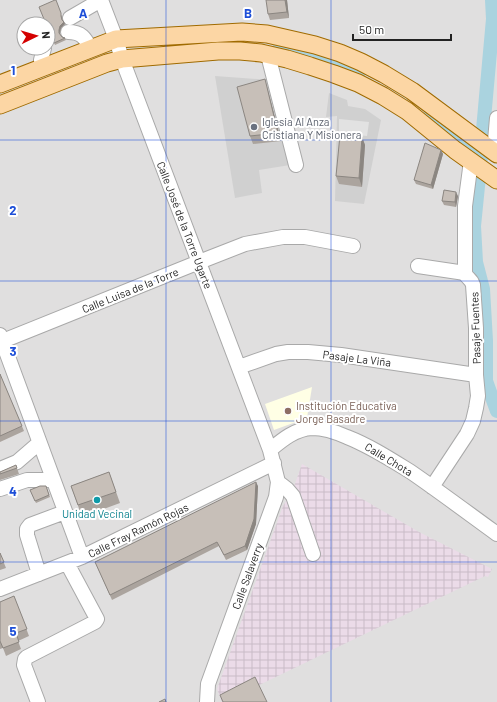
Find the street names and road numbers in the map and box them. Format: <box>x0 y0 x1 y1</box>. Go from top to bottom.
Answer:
street label: Calle José de la Torre Ugarte <box>155 159 215 291</box>
street label: Calle Luisa de la Torre <box>80 265 180 315</box>
street label: Pasaje Fuentes <box>467 292 483 364</box>
street label: Pasaje La Viña <box>322 347 392 369</box>
street label: Calle Chota <box>363 440 415 478</box>
street label: Calle Fray Ramón Rojas <box>86 500 190 560</box>
street label: Calle Salaverry <box>229 541 265 611</box>

